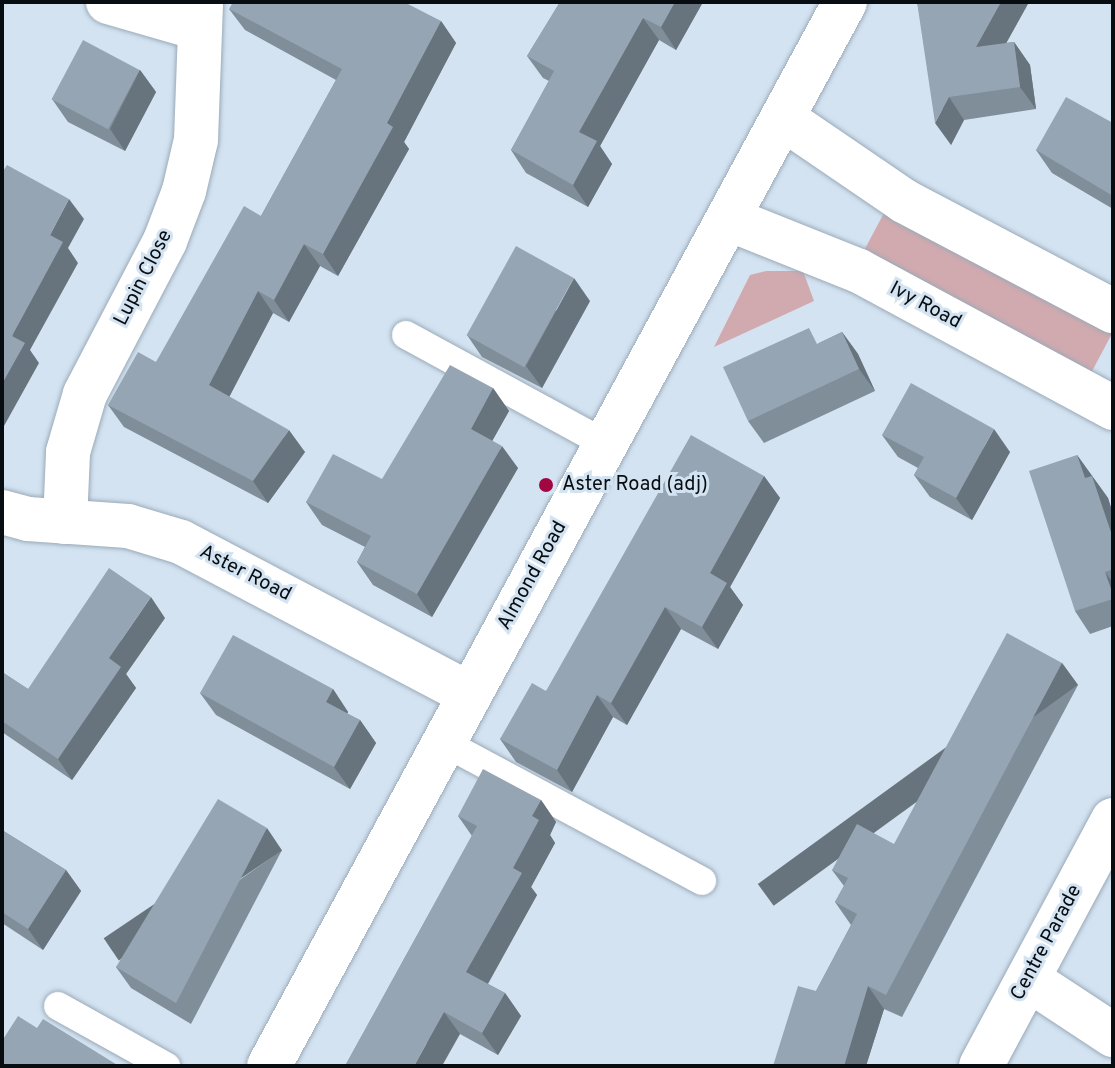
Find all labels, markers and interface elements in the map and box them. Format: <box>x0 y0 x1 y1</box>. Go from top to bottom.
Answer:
street label: Lupin Close <box>110 226 178 330</box>
street label: Ivy Road <box>885 277 965 335</box>
place label: Aster Road (adj) <box>562 473 708 497</box>
marker: Aster Road (adj) <box>537 476 555 494</box>
street label: Almond Road <box>493 517 573 635</box>
street label: Aster Road <box>195 541 295 607</box>
street label: Centre Parade <box>1006 881 1088 1005</box>

